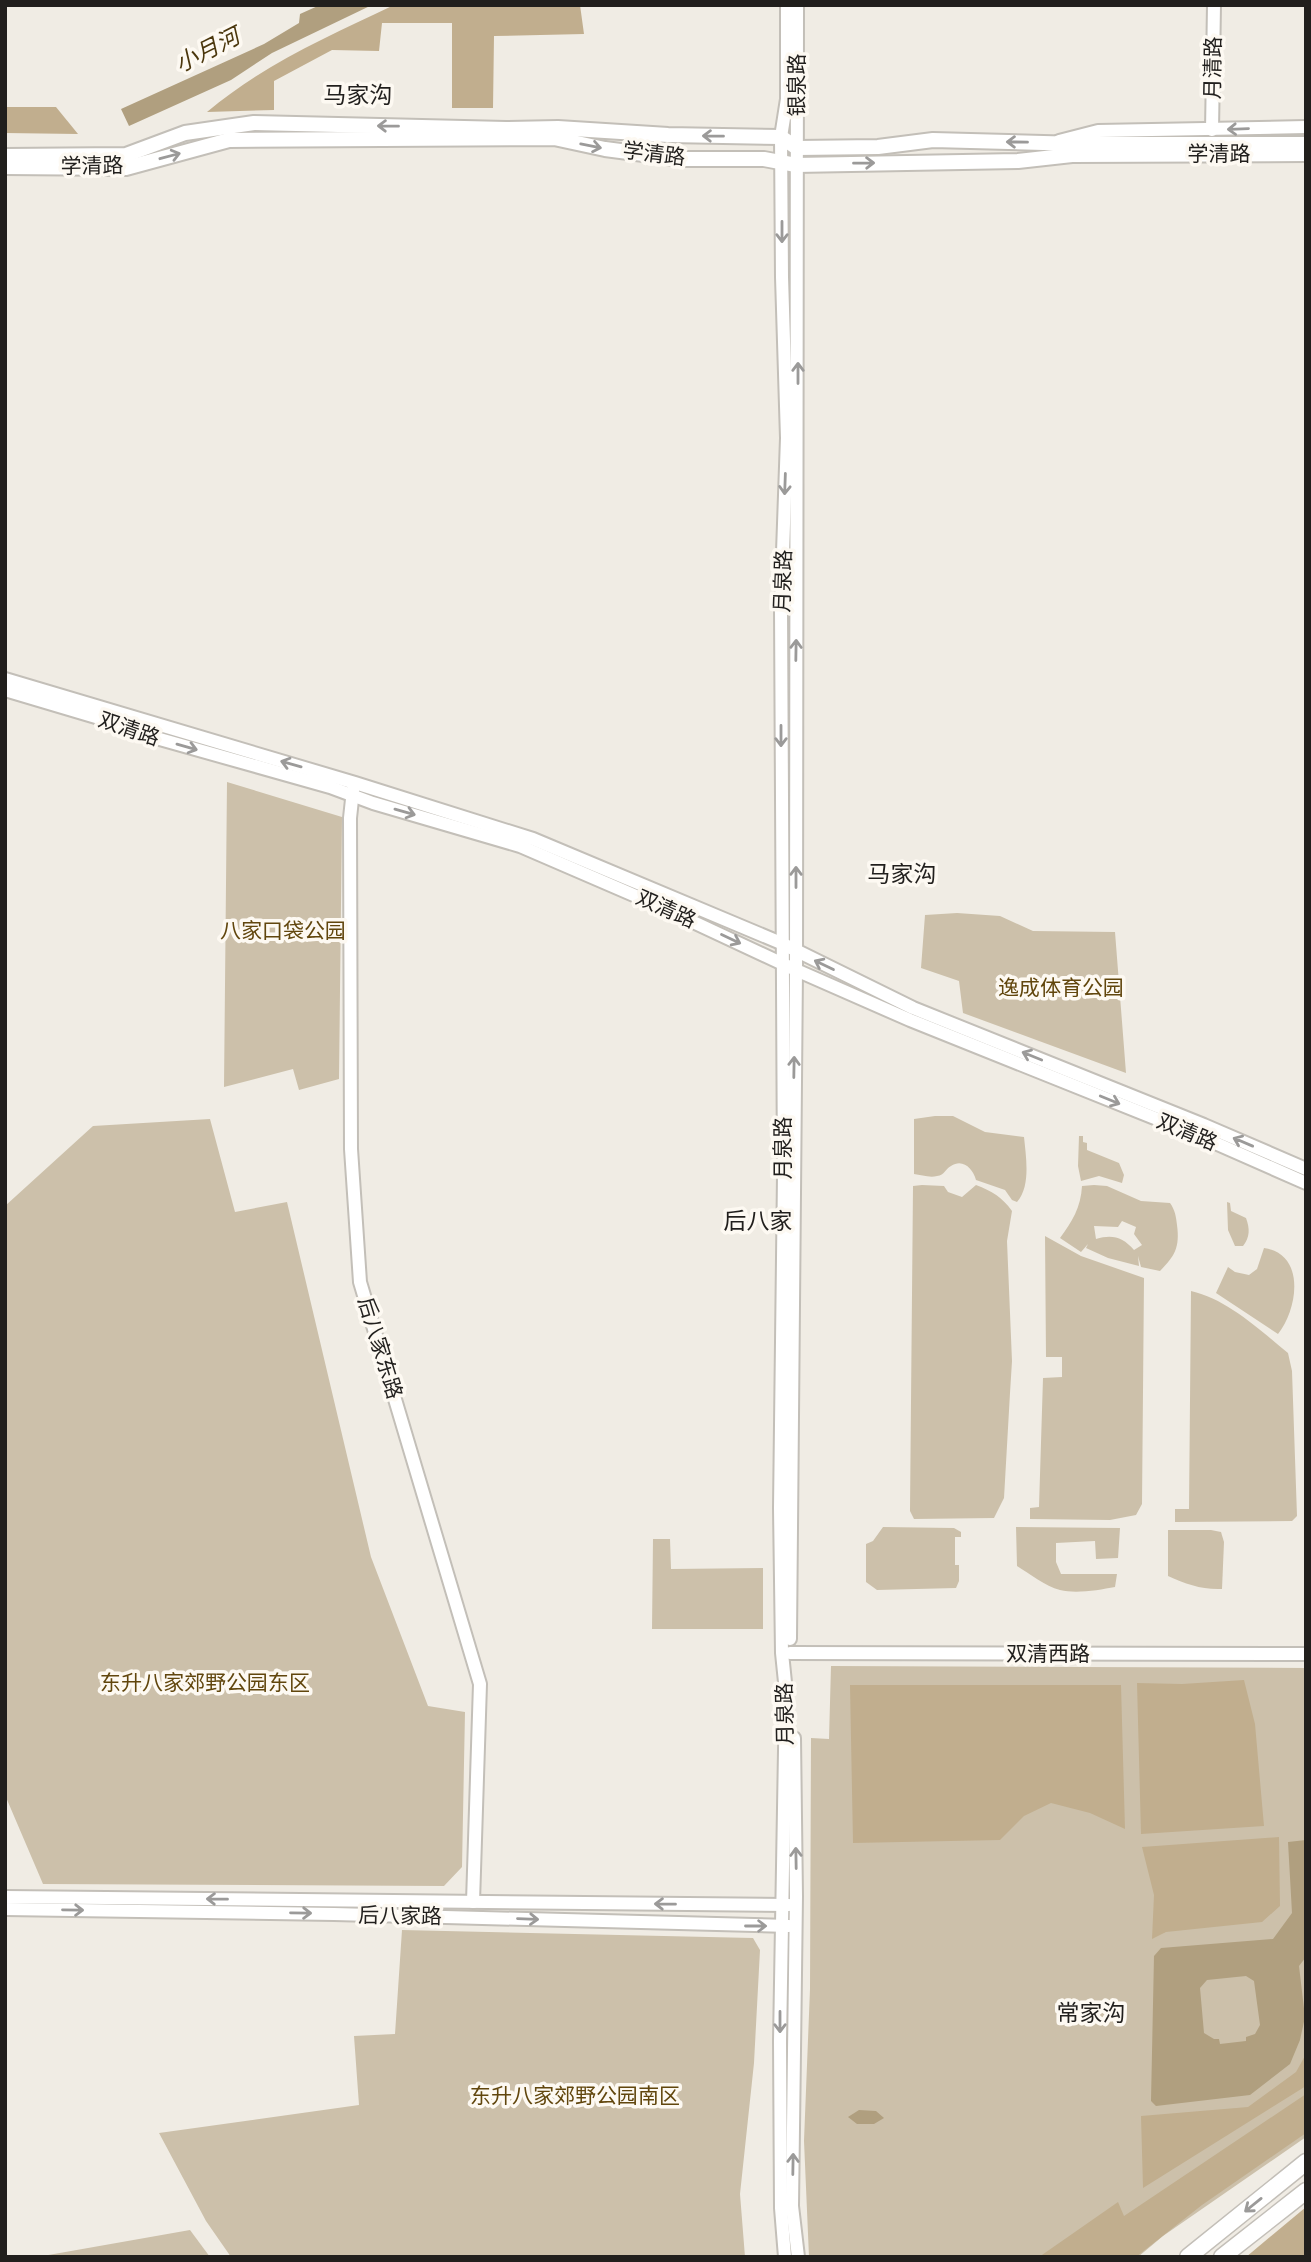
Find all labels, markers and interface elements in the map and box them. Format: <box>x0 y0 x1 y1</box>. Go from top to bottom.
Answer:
water label: 小月河 <box>169 17 248 79</box>
street label: 月清路 <box>1197 36 1227 100</box>
street label: 银泉路 <box>782 54 810 117</box>
district label: 马家沟 <box>324 78 393 110</box>
one-way arrow <box>376 119 399 133</box>
one-way arrow <box>1226 123 1249 136</box>
one-way arrow <box>702 129 725 143</box>
street label: 学清路 <box>621 135 687 171</box>
one-way arrow <box>1006 135 1029 148</box>
one-way arrow <box>579 139 602 153</box>
street label: 学清路 <box>1188 139 1251 167</box>
one-way arrow <box>158 149 181 162</box>
street label: 学清路 <box>60 150 124 180</box>
one-way arrow <box>852 156 875 169</box>
one-way arrow <box>775 220 789 243</box>
one-way arrow <box>791 362 804 385</box>
one-way arrow <box>779 472 792 495</box>
street label: 月泉路 <box>767 549 797 613</box>
one-way arrow <box>789 639 803 662</box>
street label: 双清路 <box>95 705 164 752</box>
one-way arrow <box>774 724 788 747</box>
one-way arrow <box>175 741 198 754</box>
one-way arrow <box>280 757 302 770</box>
one-way arrow <box>393 806 416 819</box>
district label: 马家沟 <box>868 857 937 889</box>
one-way arrow <box>789 866 803 889</box>
street label: 双清路 <box>632 882 701 934</box>
park label: 八家口袋公园 <box>220 916 346 944</box>
one-way arrow <box>720 932 741 946</box>
one-way arrow <box>814 958 835 971</box>
park label: 逸成体育公园 <box>998 973 1124 1001</box>
one-way arrow <box>1022 1049 1044 1062</box>
one-way arrow <box>787 1056 801 1079</box>
one-way arrow <box>1098 1095 1120 1108</box>
street label: 双清路 <box>1153 1106 1222 1156</box>
street label: 月泉路 <box>768 1117 796 1180</box>
one-way arrow <box>1233 1135 1254 1148</box>
district label: 后八家 <box>724 1204 793 1236</box>
street label: 后八家东路 <box>352 1293 410 1402</box>
street label: 双清西路 <box>1006 1639 1090 1667</box>
park label: 东升八家郊野公园东区 <box>100 1668 310 1696</box>
street label: 月泉路 <box>769 1682 799 1746</box>
one-way arrow <box>789 1847 802 1870</box>
one-way arrow <box>206 1892 229 1906</box>
one-way arrow <box>654 1897 677 1911</box>
street label: 后八家路 <box>358 1900 442 1930</box>
one-way arrow <box>62 1903 85 1916</box>
one-way arrow <box>289 1907 312 1920</box>
one-way arrow <box>517 1912 540 1925</box>
one-way arrow <box>744 1919 767 1933</box>
district label: 常家沟 <box>1057 1996 1126 2028</box>
one-way arrow <box>773 2011 787 2034</box>
park label: 东升八家郊野公园南区 <box>470 2081 680 2109</box>
one-way arrow <box>786 2153 800 2176</box>
one-way arrow <box>1244 2197 1262 2213</box>

